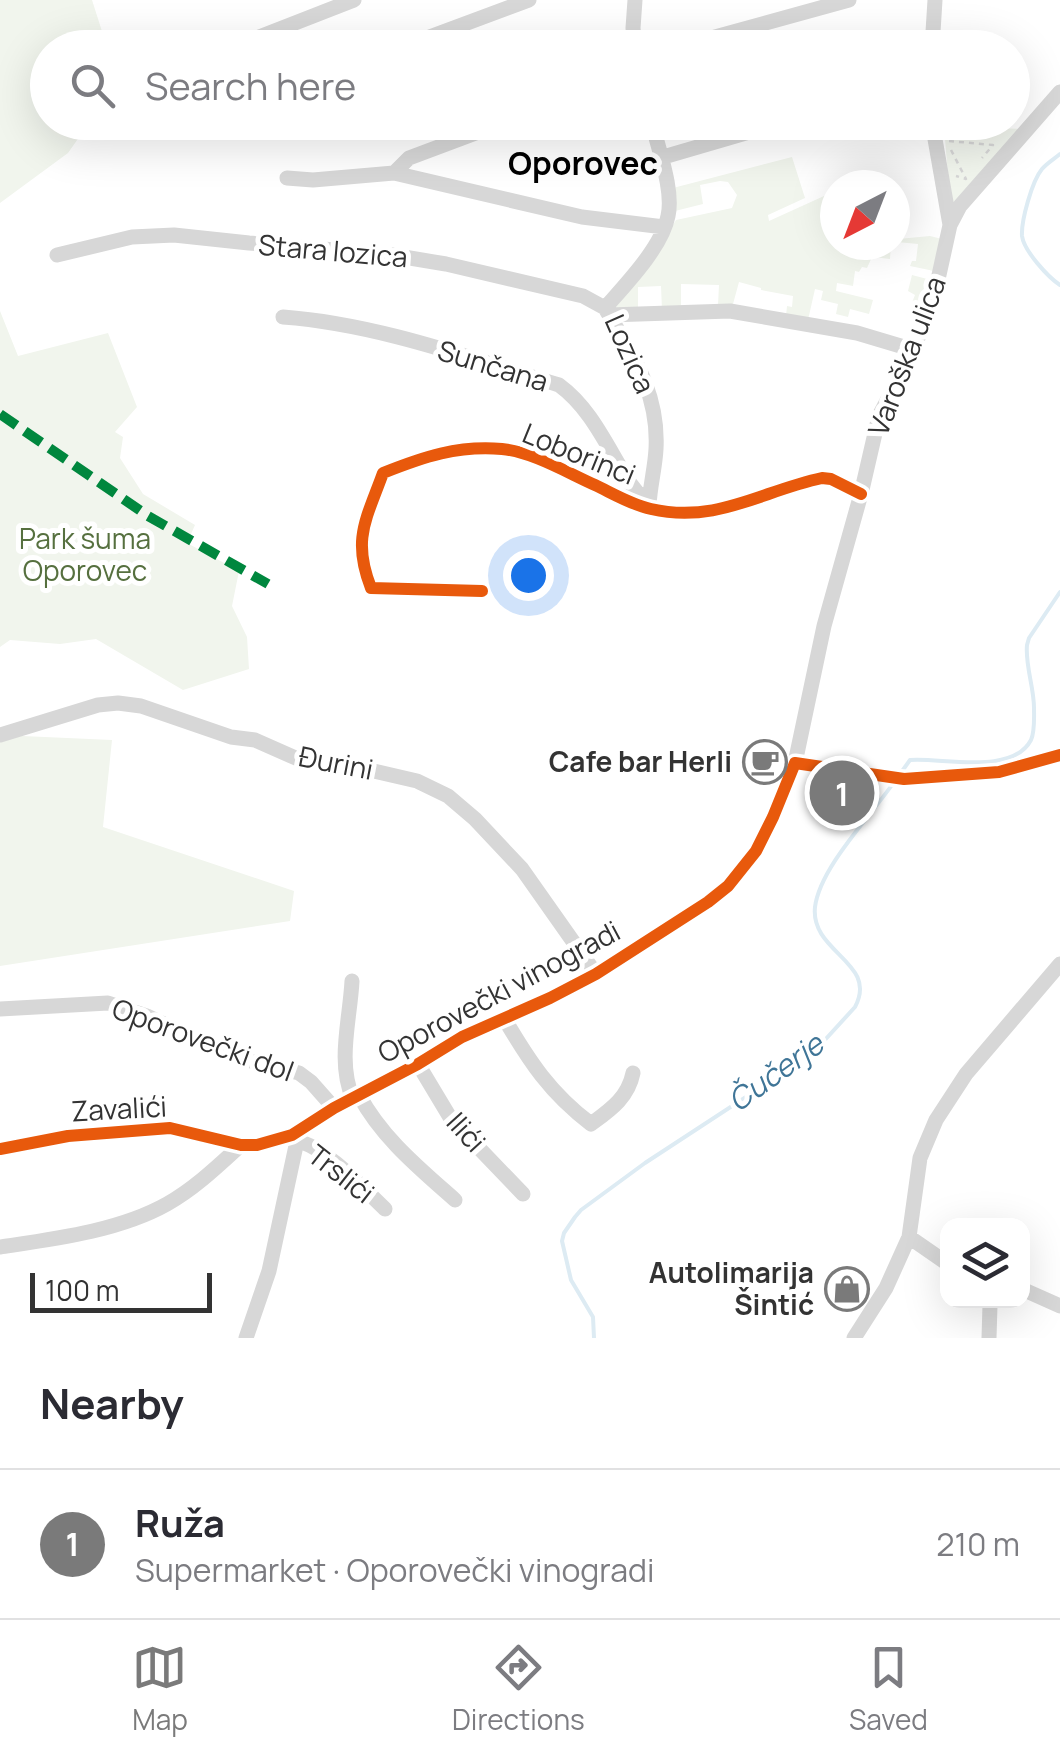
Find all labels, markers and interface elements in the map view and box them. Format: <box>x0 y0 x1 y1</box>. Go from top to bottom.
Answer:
search box <box>30 30 1030 140</box>
icon: search <box>65 58 120 113</box>
text: Search here <box>145 59 356 111</box>
district label: Oporovec <box>508 141 658 185</box>
north arrow <box>820 170 910 260</box>
street label: Stara lozica <box>257 225 409 275</box>
street label: Varoška ulica <box>858 270 954 441</box>
street label: Lozica <box>597 308 665 399</box>
street label: Sunčana <box>433 330 553 400</box>
street label: Loborinci <box>517 413 642 493</box>
park label: Park šuma Oporovec <box>19 519 151 589</box>
your location <box>503 550 554 601</box>
street label: Đurini <box>296 736 377 788</box>
cafe icon: Cafe bar Herli <box>742 739 788 785</box>
place label: Cafe bar Herli <box>549 742 732 780</box>
pin: 1 <box>810 756 874 830</box>
street label: Oporovečki vinogradi <box>371 911 626 1071</box>
street label: Oporovečki dol <box>107 989 299 1089</box>
water label: Čučerje <box>719 1022 832 1120</box>
street label: Zavalići <box>70 1087 168 1129</box>
street label: Ilići <box>439 1103 495 1159</box>
street label: Trslići <box>301 1135 383 1211</box>
map controls <box>940 1218 1030 1308</box>
button: layers <box>940 1218 1030 1308</box>
place label: Autolimarija Šintić <box>649 1253 814 1323</box>
shop icon: Autolimarija Šintić <box>824 1266 870 1312</box>
scale bar <box>30 1268 212 1312</box>
text: 100 m <box>45 1271 119 1309</box>
text: Nearby <box>40 1374 184 1432</box>
text: Ruža <box>135 1496 225 1548</box>
text: 1 <box>65 1522 80 1566</box>
text: 210 m <box>936 1522 1020 1566</box>
text: Supermarket · Oporovečki vinogradi <box>135 1548 654 1592</box>
tab: Map <box>132 1640 188 1738</box>
tab: Directions <box>452 1640 585 1738</box>
tab: Saved <box>849 1640 928 1738</box>

